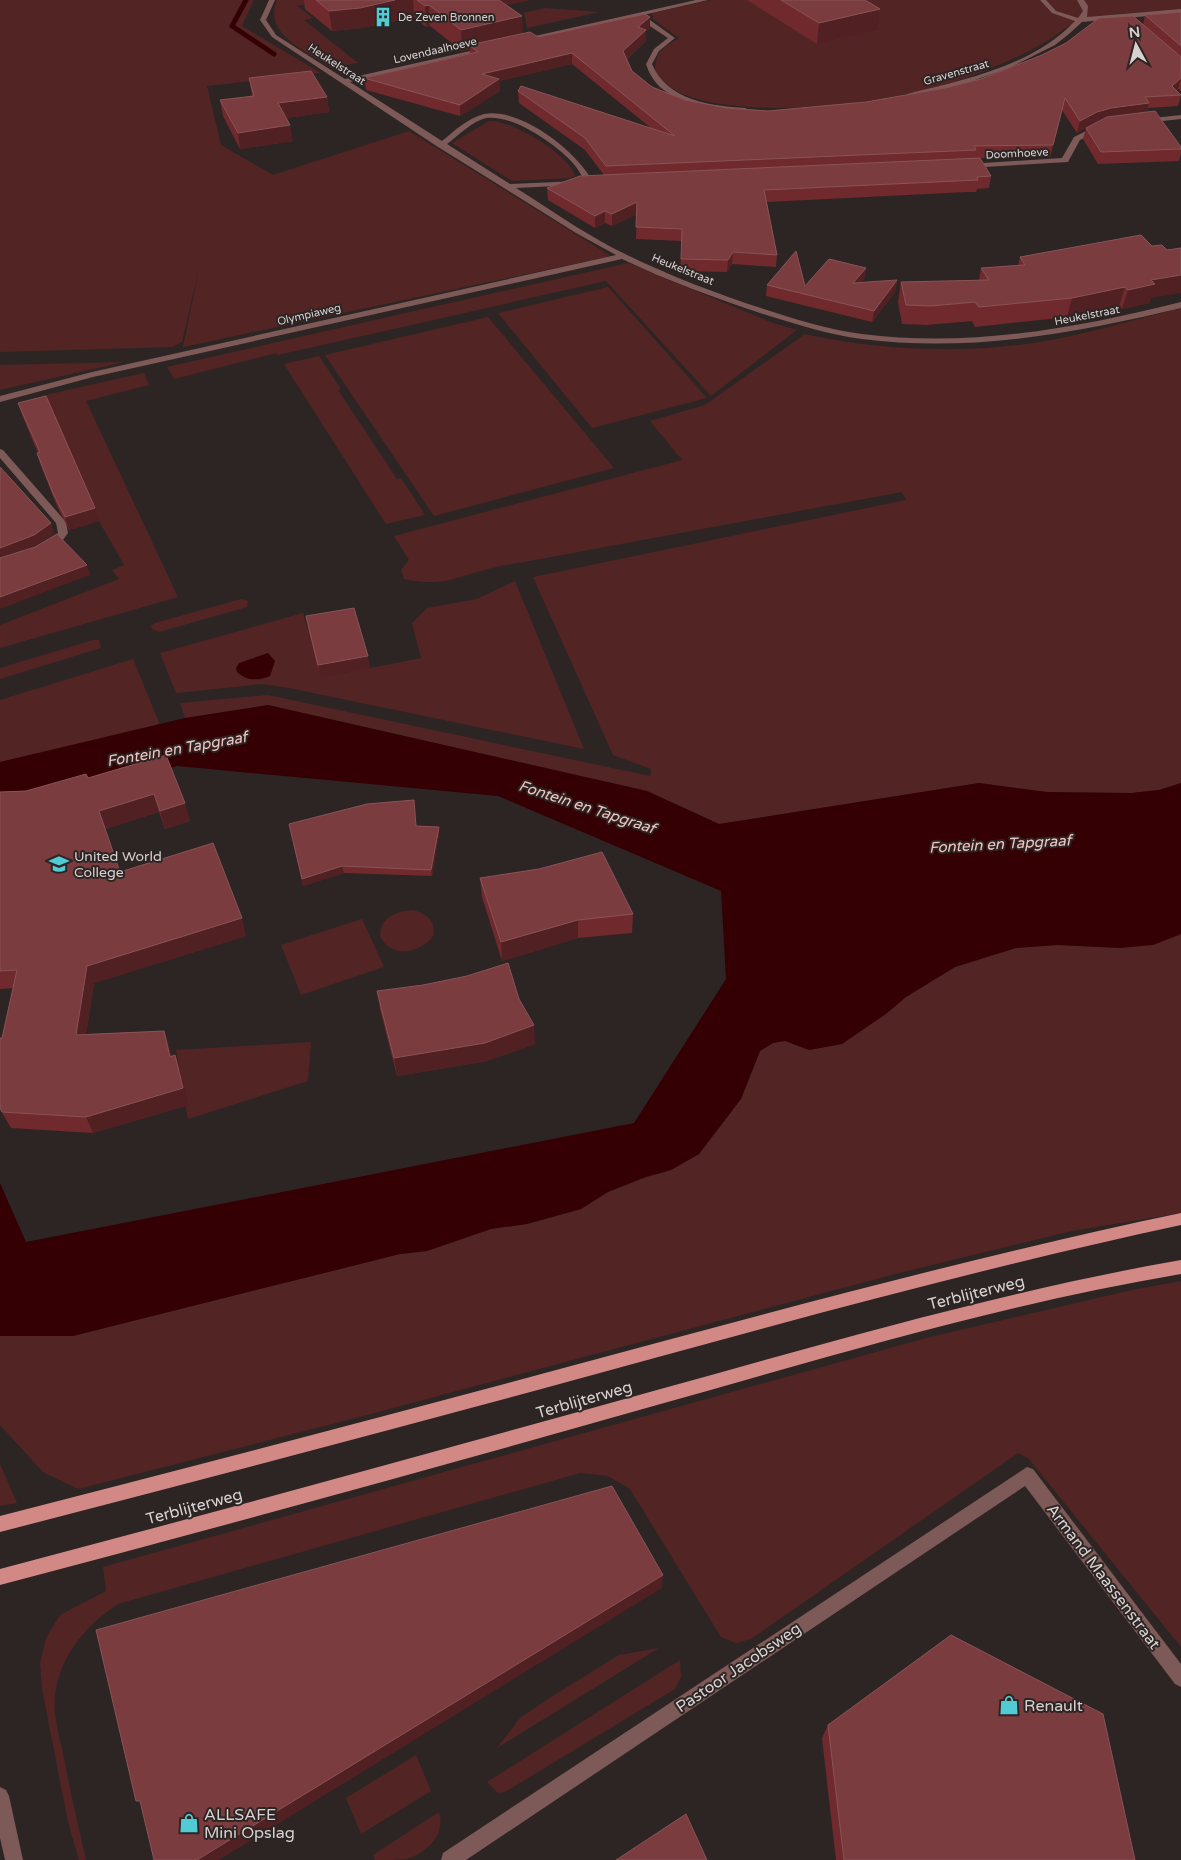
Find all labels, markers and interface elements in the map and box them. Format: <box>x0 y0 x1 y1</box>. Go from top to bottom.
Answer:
building icon: De Zeven Bronnen <box>372 6 394 28</box>
place label: De Zeven Bronnen <box>398 11 494 24</box>
north arrow <box>1111 20 1161 70</box>
text: N <box>1128 23 1141 42</box>
street label: Lovendaalhoeve <box>392 35 478 66</box>
street label: Heukelstraat <box>305 41 368 88</box>
street label: Gravenstraat <box>922 57 990 88</box>
street label: Doomhoeve <box>985 145 1049 162</box>
street label: Heukelstraat <box>650 251 716 288</box>
street label: Olympiaweg <box>276 301 342 328</box>
street label: Heukelstraat <box>1053 303 1121 328</box>
water label: Fontein en Tapgraaf <box>105 727 252 770</box>
water label: Fontein en Tapgraaf <box>516 776 661 839</box>
water label: Fontein en Tapgraaf <box>928 831 1075 857</box>
place label: United World College <box>74 848 162 881</box>
school or university icon: United World College <box>48 853 70 875</box>
street label: Terblijterweg <box>926 1271 1027 1315</box>
street label: Terblijterweg <box>534 1377 635 1423</box>
street label: Terblijterweg <box>144 1485 245 1529</box>
street label: Armand Maassenstraat <box>1042 1500 1164 1653</box>
street label: Pastoor Jacobsweg <box>672 1619 805 1717</box>
shop icon: Renault <box>998 1694 1020 1716</box>
place label: Renault <box>1024 1696 1083 1716</box>
place label: ALLSAFE Mini Opslag <box>204 1805 295 1843</box>
shop icon: ALLSAFE Mini Opslag <box>178 1812 200 1834</box>

